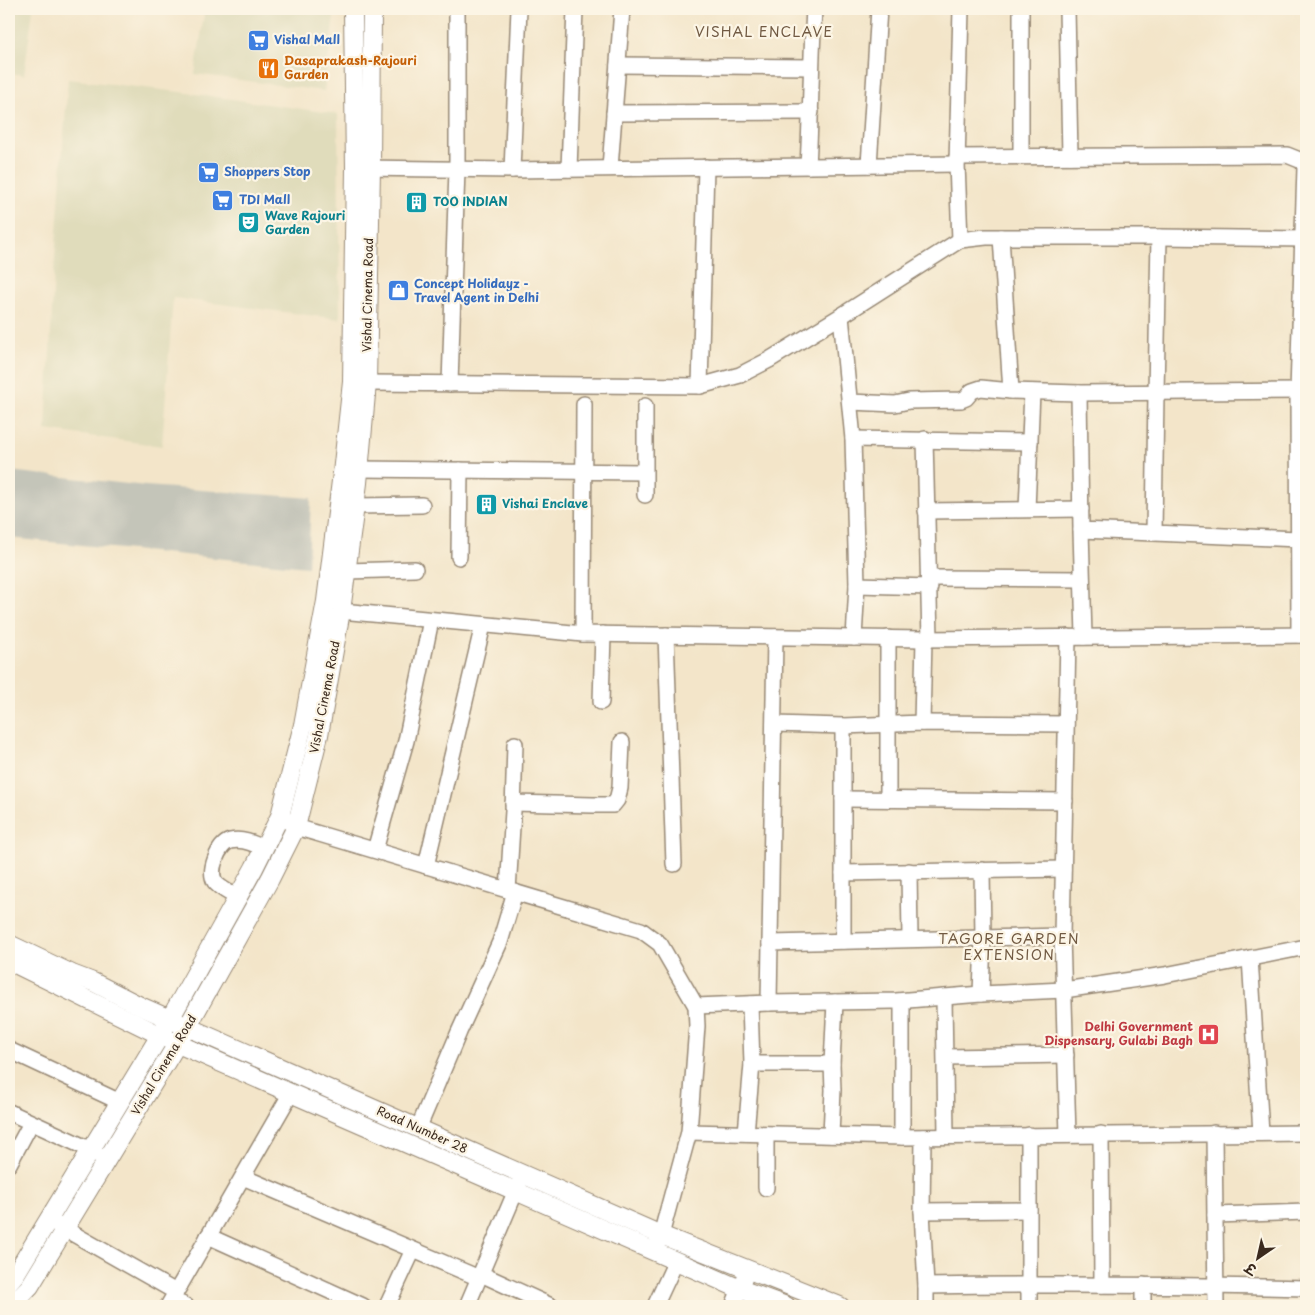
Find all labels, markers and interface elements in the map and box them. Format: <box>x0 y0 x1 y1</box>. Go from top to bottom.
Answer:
district label: VISHAL ENCLAVE <box>695 21 833 42</box>
supermarket icon: Vishal Mall <box>246 28 270 52</box>
place label: Vishal Mall <box>274 30 340 48</box>
place label: Dasaprakash-Rajouri Garden <box>284 51 417 83</box>
restaurant icon: Dasaprakash-Rajouri Garden <box>256 56 280 80</box>
supermarket icon: Shoppers Stop <box>196 160 220 184</box>
place label: Shoppers Stop <box>224 162 311 180</box>
supermarket icon: TDI Mall <box>211 188 235 212</box>
place label: TDI Mall <box>239 190 290 208</box>
building icon: TOO INDIAN <box>405 190 429 214</box>
place label: TOO INDIAN <box>433 192 508 210</box>
place label: Wave Rajouri Garden <box>265 206 346 238</box>
theatre icon: Wave Rajouri Garden <box>237 211 261 235</box>
street label: Vishal Cinema Road <box>357 238 377 352</box>
place label: Concept Holidayz - Travel Agent in Delhi <box>414 274 539 306</box>
shop icon: Concept Holidayz - Travel Agent in Delhi <box>386 279 410 303</box>
building icon: Vishai Enclave <box>474 492 498 516</box>
place label: Vishai Enclave <box>502 494 588 512</box>
street label: Vishal Cinema Road <box>304 639 344 755</box>
district label: TAGORE GARDEN EXTENSION <box>938 928 1080 965</box>
street label: Vishal Cinema Road <box>126 1011 200 1118</box>
place label: Delhi Government Dispensary, Gulabi Bagh <box>1044 1017 1193 1049</box>
hospital icon: Delhi Government Dispensary, Gulabi Bagh <box>1197 1022 1221 1046</box>
street label: Road Number 28 <box>374 1101 471 1157</box>
north arrow <box>1232 1232 1282 1282</box>
text: उ <box>1239 1257 1262 1282</box>

